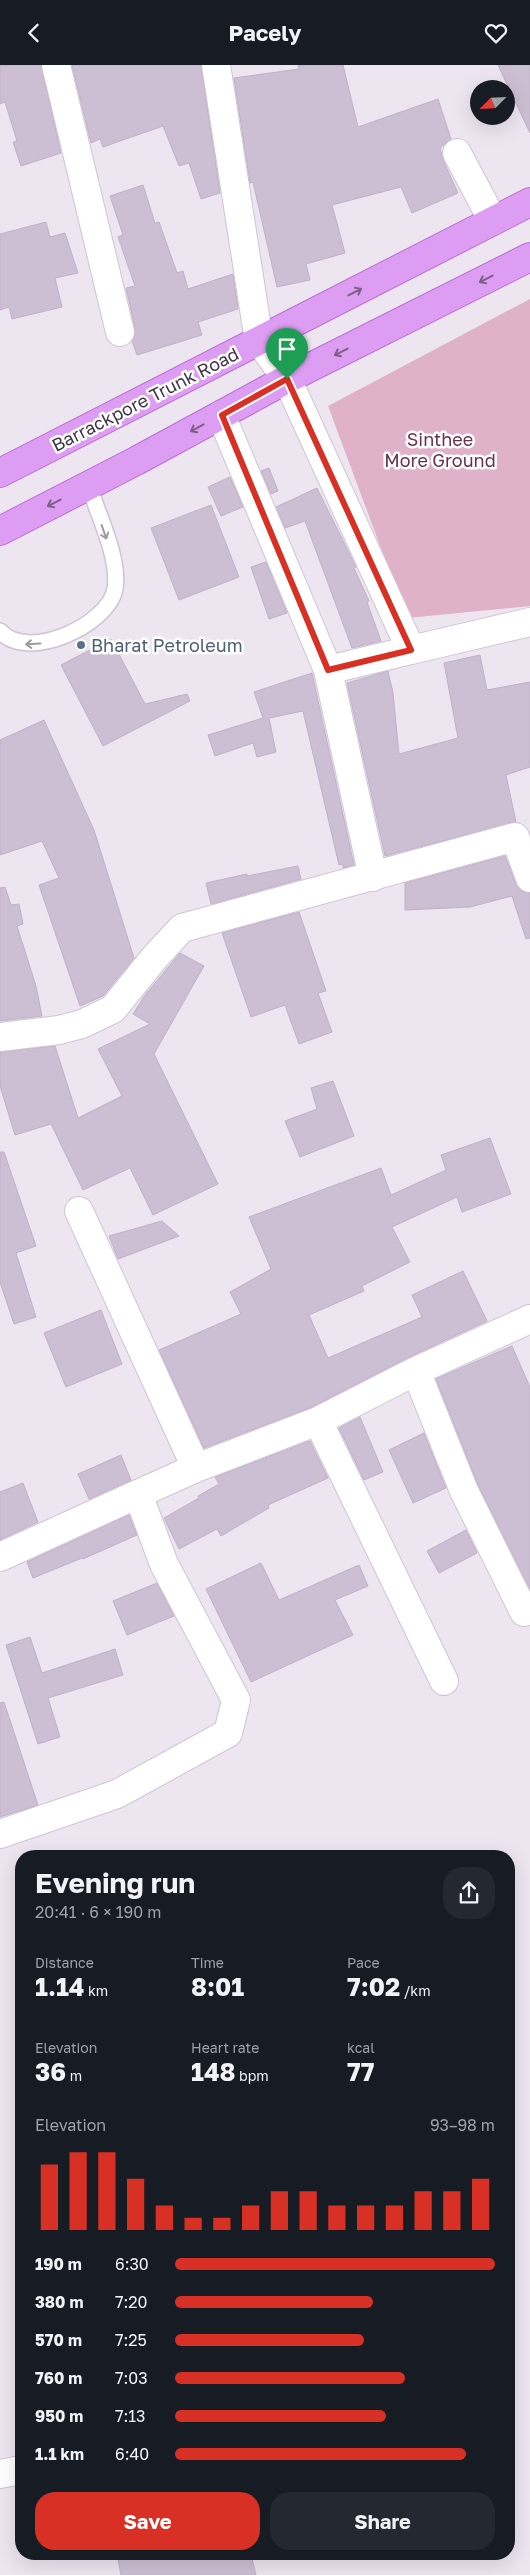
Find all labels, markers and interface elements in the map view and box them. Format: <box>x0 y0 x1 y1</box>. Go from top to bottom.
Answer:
icon: back <box>20 19 48 47</box>
text: Pacely <box>229 19 301 46</box>
icon: heart <box>482 19 510 47</box>
north arrow <box>470 80 515 125</box>
map controls <box>470 80 515 125</box>
one-way arrow <box>479 274 494 284</box>
one-way arrow <box>347 287 362 296</box>
pin <box>266 328 308 379</box>
icon: arrive <box>273 335 301 363</box>
street label: Barrackpore Trunk Road <box>48 342 242 456</box>
one-way arrow <box>334 348 349 357</box>
one-way arrow <box>190 423 205 433</box>
park label: Sinthee More Ground <box>384 428 496 471</box>
one-way arrow <box>46 498 61 508</box>
one-way arrow <box>100 524 109 539</box>
place label: Bharat Petroleum <box>91 634 243 656</box>
one-way arrow <box>25 639 41 648</box>
marker: Bharat Petroleum <box>75 639 87 651</box>
text: Evening run <box>35 1866 195 1899</box>
button: share <box>443 1867 495 1919</box>
text: 20:41 · 6 × 190 m <box>35 1902 161 1922</box>
text: Distance <box>35 1954 94 1971</box>
text: Time <box>191 1954 224 1971</box>
text: Pace <box>347 1954 380 1971</box>
text: 1.14 <box>35 1971 84 2002</box>
text: 8:01 <box>191 1971 244 2002</box>
text: 7:02 <box>347 1971 400 2002</box>
text: km <box>84 1982 108 1999</box>
text: /km <box>400 1982 431 1999</box>
text: Elevation <box>35 2039 97 2056</box>
text: Heart rate <box>191 2039 259 2056</box>
text: kcal <box>347 2039 375 2056</box>
text: 36 <box>35 2056 66 2087</box>
text: 148 <box>191 2056 236 2087</box>
text: 77 <box>347 2056 374 2087</box>
text: m <box>66 2067 82 2084</box>
text: bpm <box>236 2067 269 2084</box>
text: Elevation <box>35 2115 106 2135</box>
text: 93–98 m <box>430 2115 495 2135</box>
text: 190 m <box>35 2254 82 2274</box>
text: 6:30 <box>115 2254 149 2274</box>
text: 380 m <box>35 2292 83 2312</box>
text: 7:20 <box>115 2292 147 2312</box>
text: 570 m <box>35 2330 82 2350</box>
text: 7:25 <box>115 2330 147 2350</box>
text: 760 m <box>35 2368 82 2388</box>
text: 7:03 <box>115 2368 148 2388</box>
text: 950 m <box>35 2406 83 2426</box>
text: 7:13 <box>115 2406 145 2426</box>
text: 1.1 km <box>35 2444 84 2464</box>
text: 6:40 <box>115 2444 149 2464</box>
button: Save <box>35 2492 260 2550</box>
button: Share <box>270 2492 495 2550</box>

